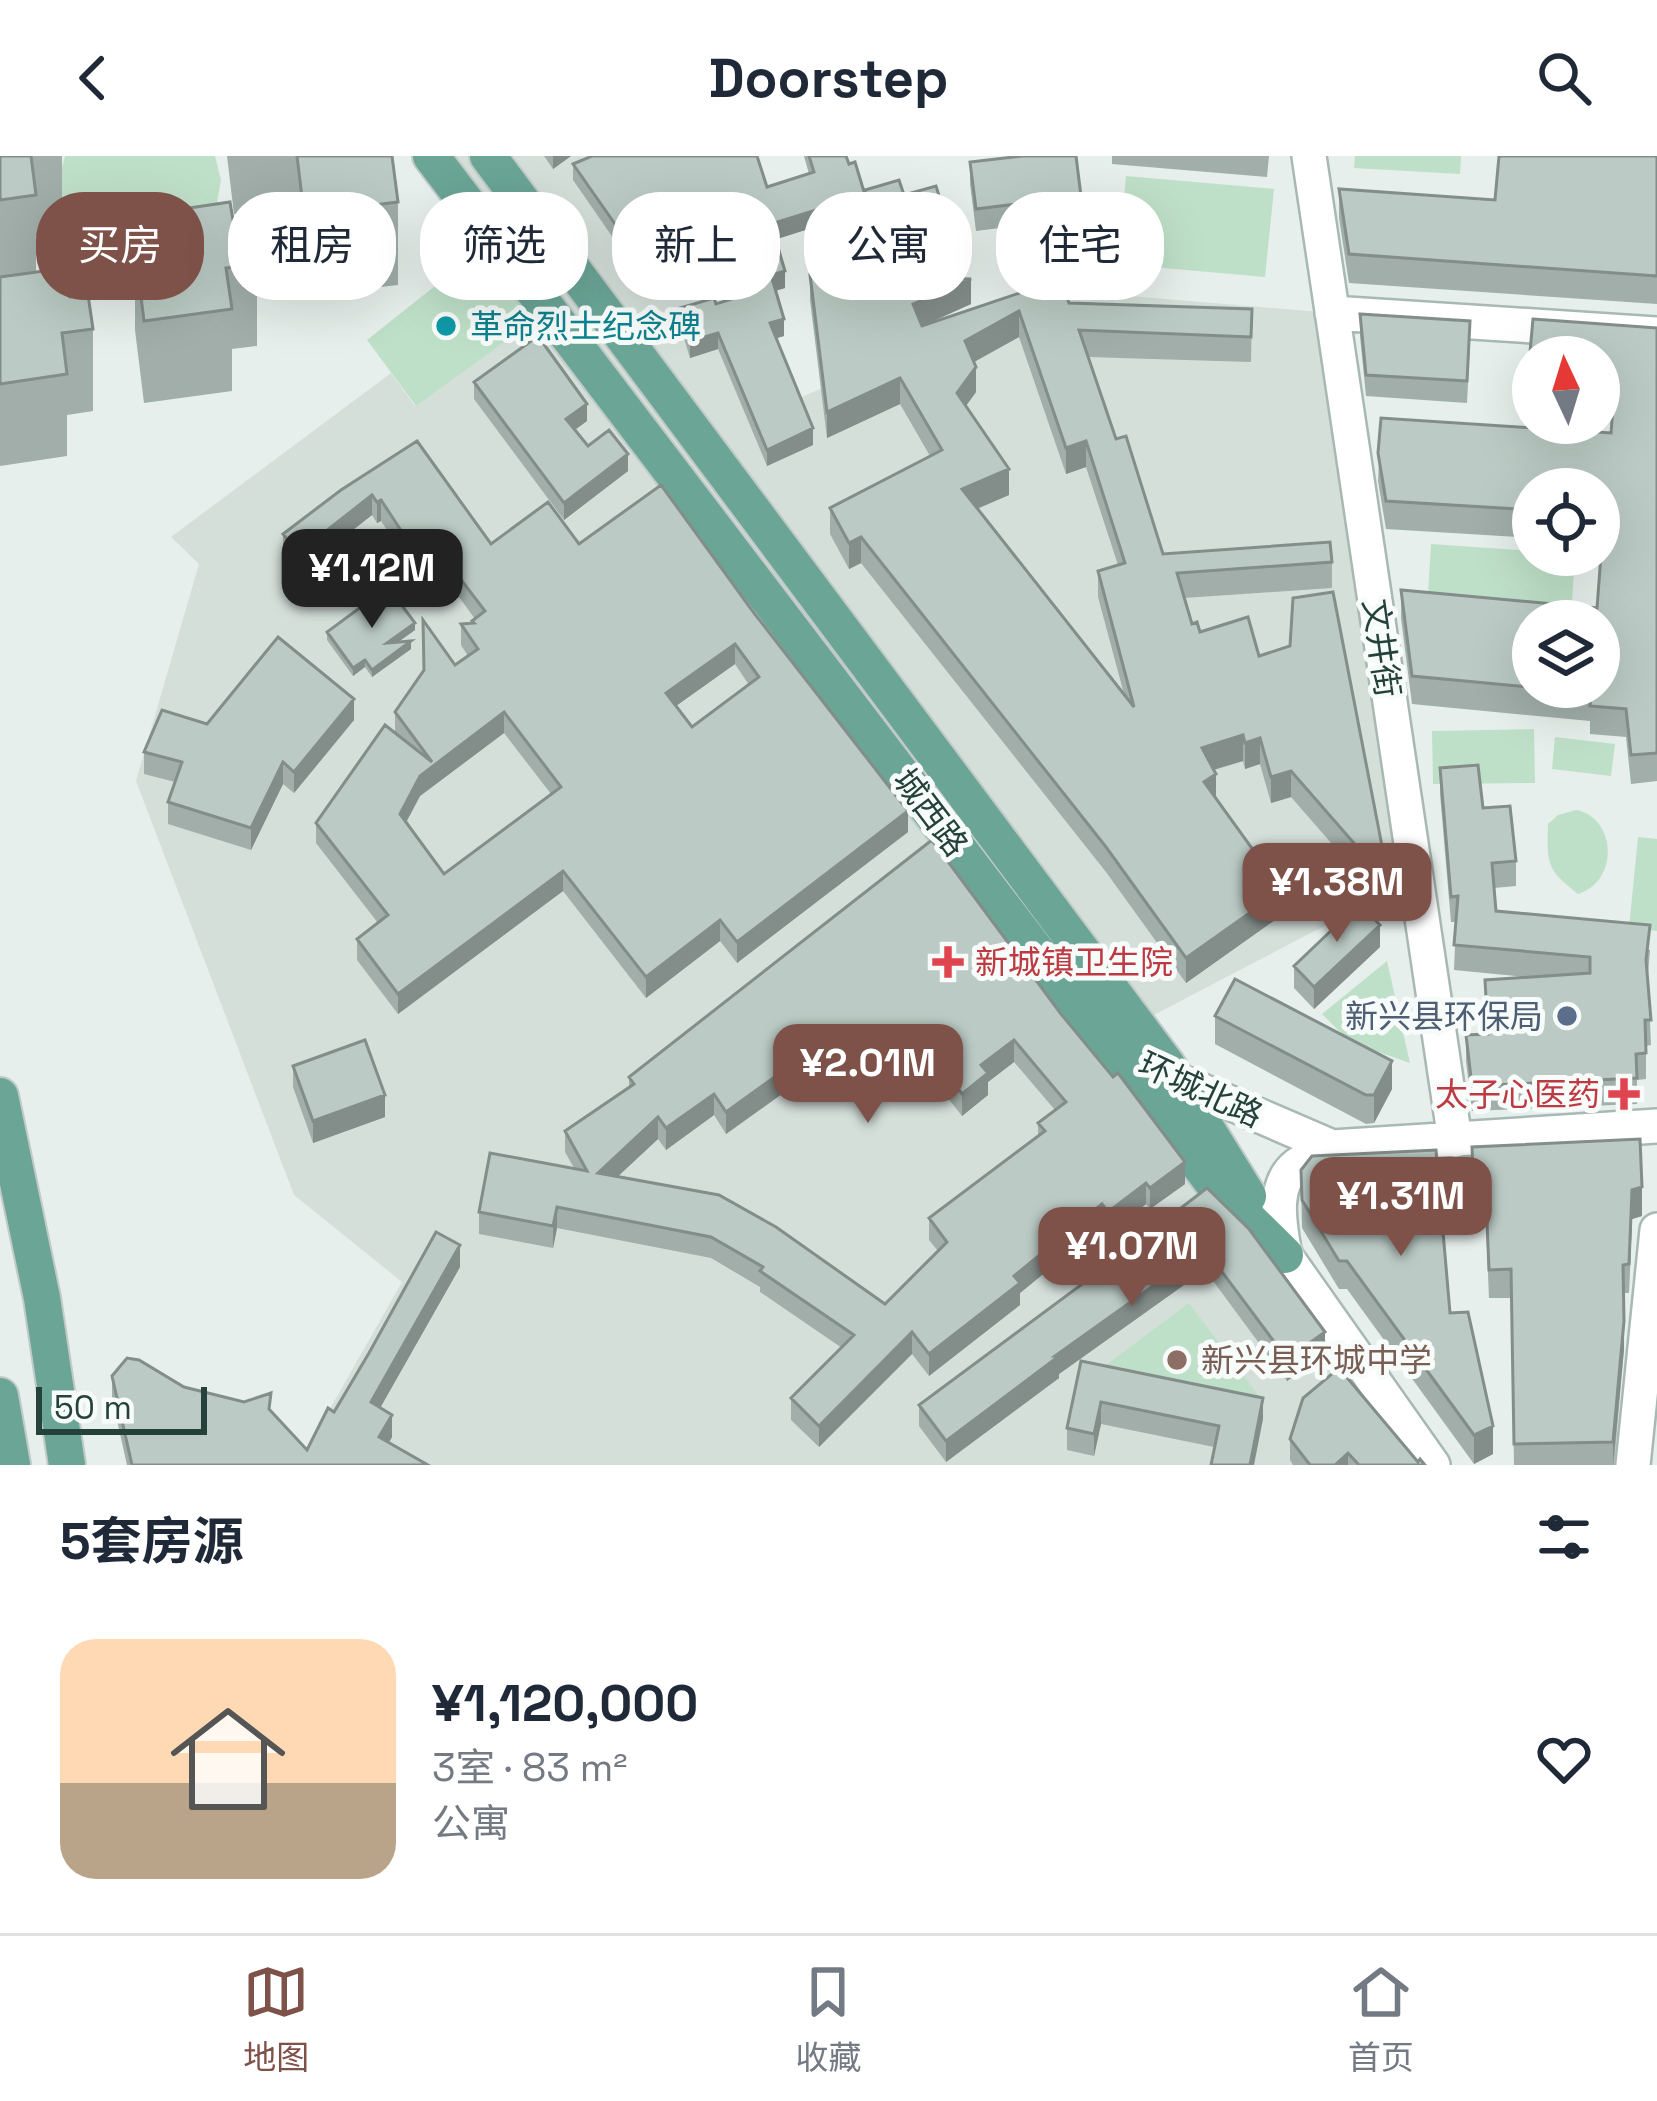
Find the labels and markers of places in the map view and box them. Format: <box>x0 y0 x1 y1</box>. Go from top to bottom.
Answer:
place label: 革命烈士纪念碑 <box>470 306 701 348</box>
marker: 革命烈士纪念碑 <box>433 313 459 339</box>
pin: ¥1.12M <box>274 529 470 631</box>
pin: ¥1.38M <box>1239 843 1435 945</box>
place label: 新城镇卫生院 <box>975 942 1173 984</box>
marker: 新城镇卫生院 <box>932 946 964 978</box>
place label: 新兴县环保局 <box>1345 996 1543 1038</box>
marker: 新兴县环保局 <box>1554 1003 1580 1029</box>
pin: ¥2.01M <box>770 1024 966 1126</box>
place label: 太子心医药 <box>1435 1074 1600 1116</box>
marker: 太子心医药 <box>1611 1081 1637 1107</box>
pin: ¥1.31M <box>1303 1157 1499 1259</box>
pin: ¥1.07M <box>1034 1207 1230 1309</box>
place label: 新兴县环城中学 <box>1201 1340 1432 1382</box>
marker: 新兴县环城中学 <box>1164 1347 1190 1373</box>

